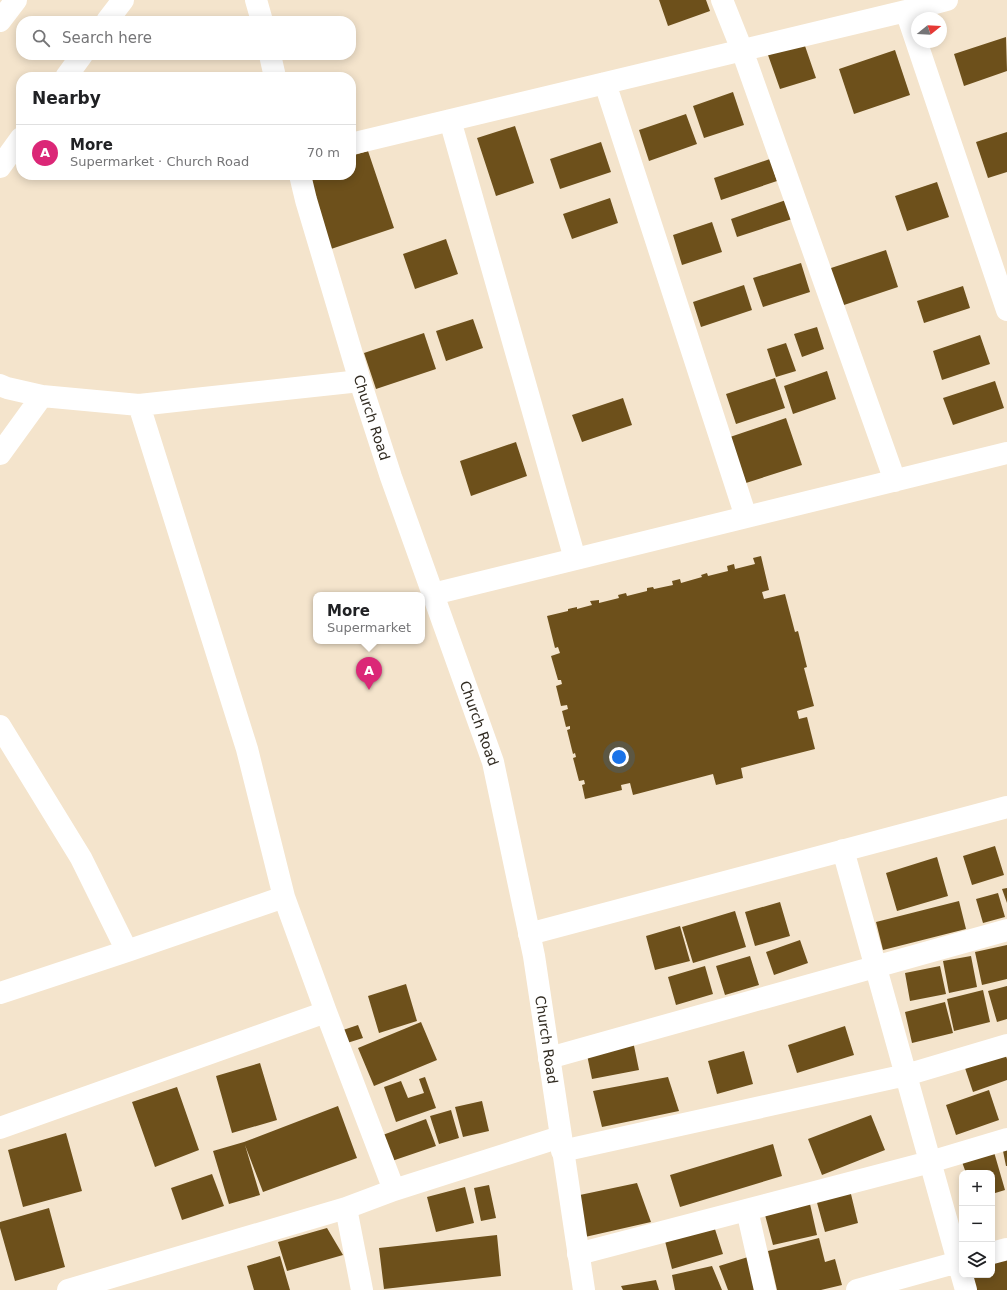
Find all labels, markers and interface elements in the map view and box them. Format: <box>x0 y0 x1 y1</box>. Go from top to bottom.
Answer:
north arrow <box>911 12 947 48</box>
search box <box>16 16 356 60</box>
icon: search <box>30 27 52 49</box>
text: Search here <box>62 29 152 47</box>
text: Nearby <box>32 88 101 108</box>
text: More <box>70 136 113 154</box>
text: A <box>40 145 50 160</box>
text: 70 m <box>307 145 340 160</box>
text: Supermarket · Church Road <box>70 154 249 169</box>
street label: Church Road <box>351 373 393 462</box>
popup <box>313 592 425 644</box>
text: More <box>327 602 370 620</box>
text: Supermarket <box>327 620 411 635</box>
pin: A <box>356 657 382 690</box>
street label: Church Road <box>457 679 502 768</box>
your location <box>609 747 629 767</box>
street label: Church Road <box>532 994 561 1085</box>
map controls <box>959 1170 995 1278</box>
button: + <box>959 1170 995 1206</box>
button: − <box>959 1206 995 1242</box>
button: layers <box>959 1242 995 1278</box>

